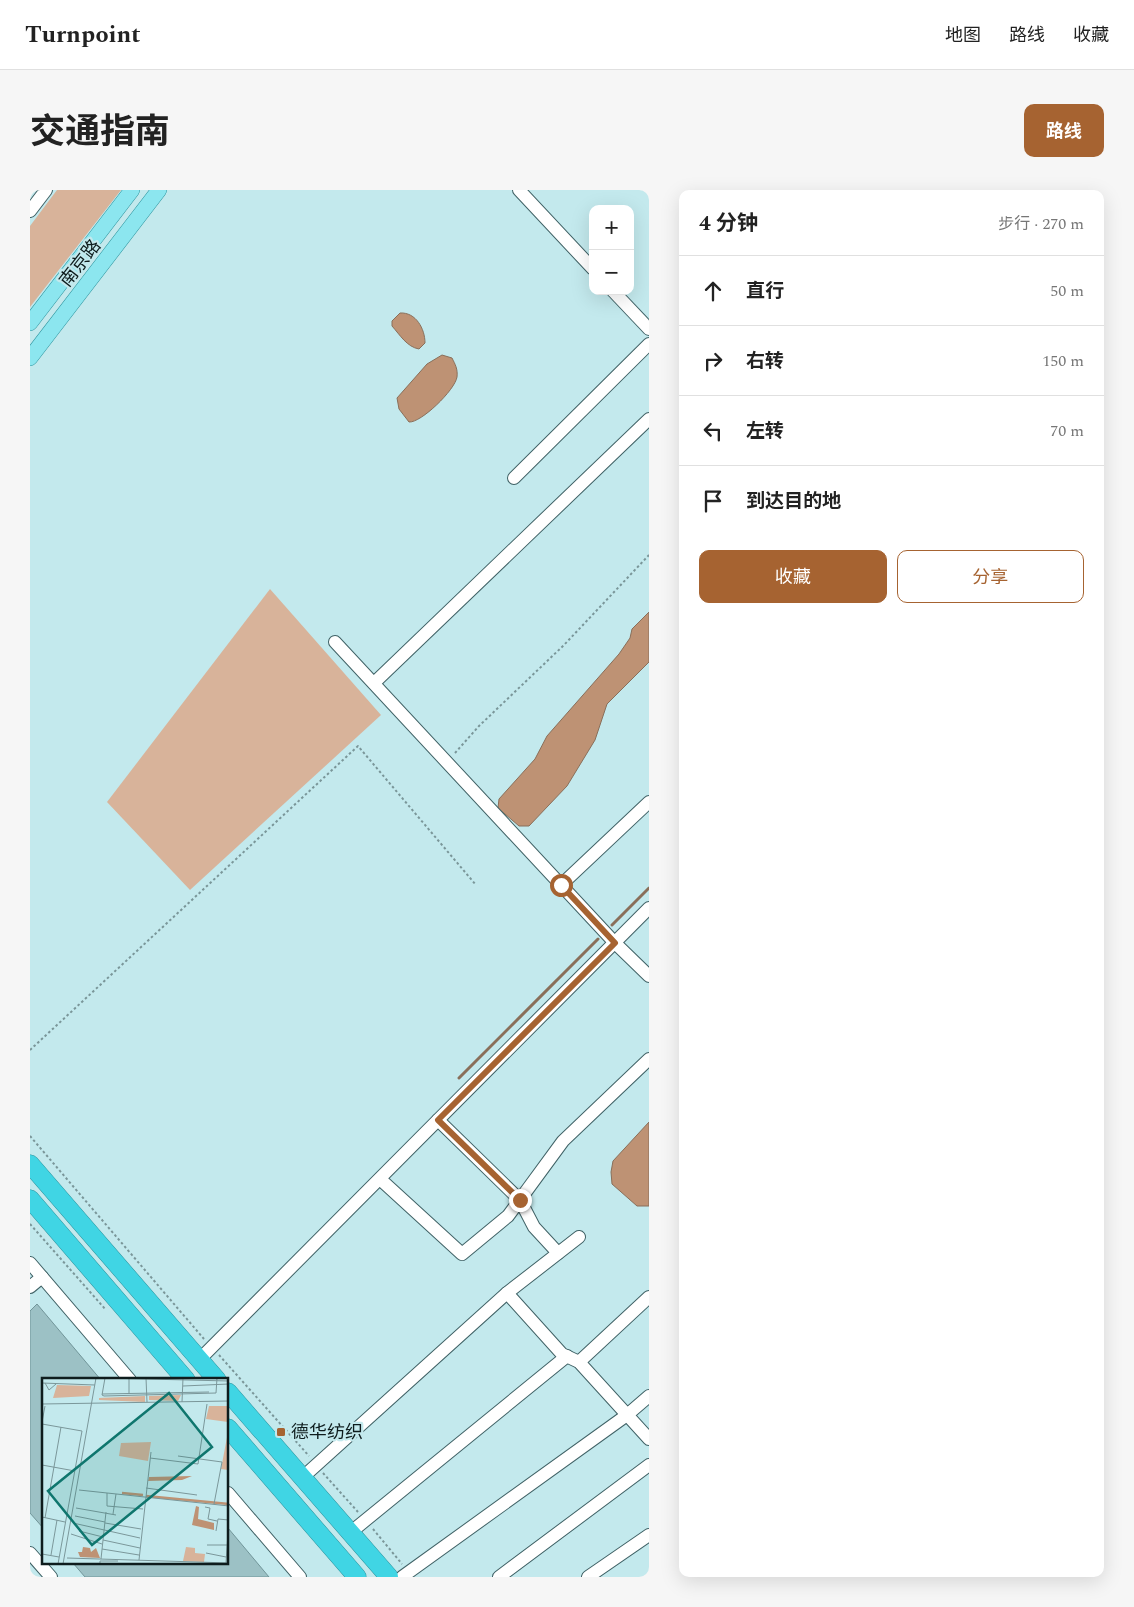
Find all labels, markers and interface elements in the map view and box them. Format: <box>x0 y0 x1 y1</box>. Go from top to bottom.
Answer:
text: Turnpoint <box>25 17 141 53</box>
text: 地图 <box>945 22 981 49</box>
text: 路线 <box>1009 22 1045 49</box>
text: 收藏 <box>1073 22 1109 49</box>
button: 路线 <box>1024 104 1104 157</box>
text: 交通指南 <box>30 106 170 159</box>
map controls <box>589 205 634 295</box>
button: + <box>589 205 634 250</box>
text: 4 分钟 <box>699 208 758 240</box>
text: 步行 · 270 m <box>998 212 1084 236</box>
street label: 南京路 <box>53 234 108 293</box>
button: − <box>589 250 634 295</box>
icon: ahead <box>699 277 727 305</box>
text: 直行 <box>746 277 784 306</box>
text: 50 m <box>1050 279 1084 303</box>
icon: right <box>699 347 727 375</box>
text: 右转 <box>746 347 784 376</box>
text: 150 m <box>1042 349 1084 373</box>
icon: left <box>699 417 727 445</box>
text: 左转 <box>746 417 784 446</box>
text: 70 m <box>1050 419 1084 443</box>
icon: arrive <box>699 487 727 515</box>
text: 到达目的地 <box>746 487 841 516</box>
button: 收藏 <box>699 550 887 603</box>
button: 分享 <box>897 550 1084 603</box>
route start <box>550 874 573 897</box>
route end <box>509 1189 532 1212</box>
inset map <box>42 1378 229 1564</box>
place label: 德华纺织 <box>291 1419 363 1446</box>
marker: 德华纺织 <box>275 1426 287 1438</box>

